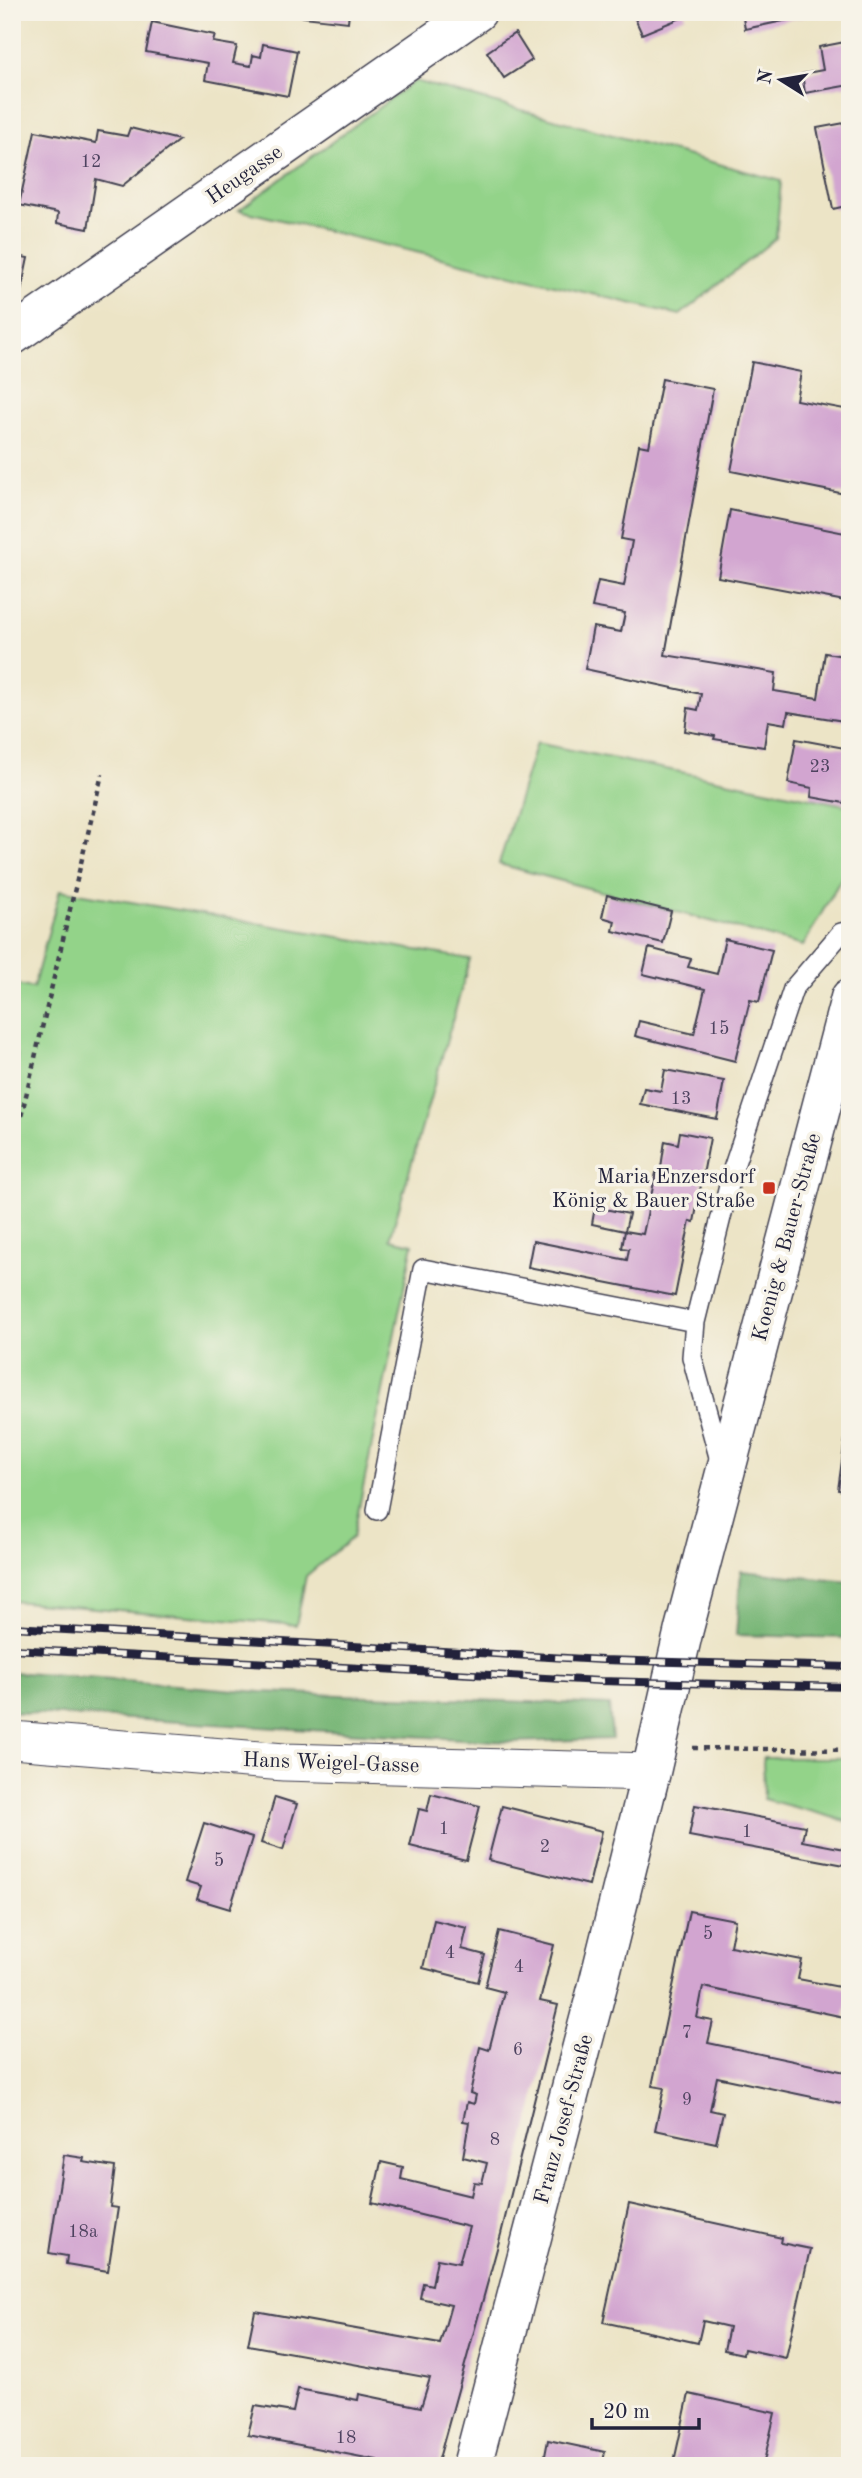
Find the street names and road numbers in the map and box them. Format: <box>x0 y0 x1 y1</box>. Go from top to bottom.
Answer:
street label: Heugasse <box>203 142 287 209</box>
street label: Koenig & Bauer-Straße <box>750 1131 825 1344</box>
street label: Hans Weigel-Gasse <box>242 1750 420 1777</box>
street label: Franz Josef-Straße <box>532 2032 597 2207</box>

